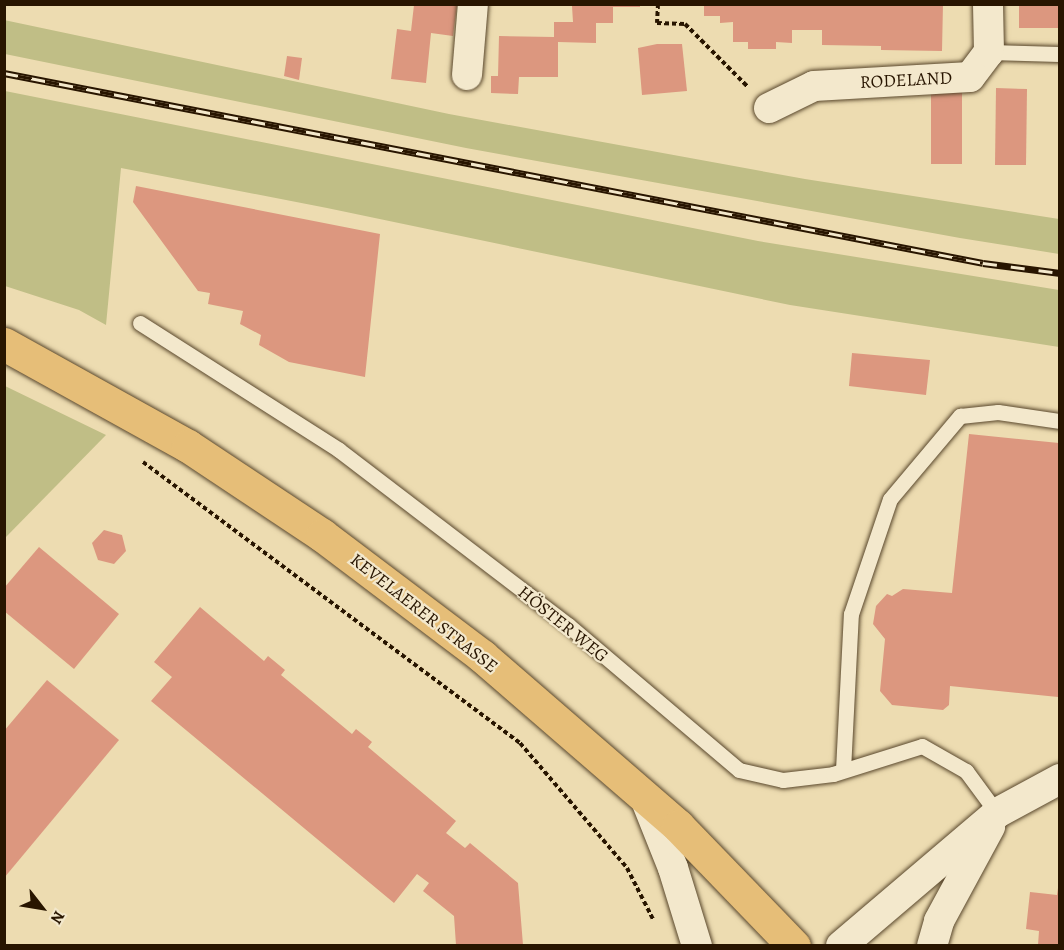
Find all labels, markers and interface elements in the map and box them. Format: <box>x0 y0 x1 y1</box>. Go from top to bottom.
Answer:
street label: RODELAND <box>859 67 953 93</box>
street label: KEVELAERER STRASSE <box>346 549 502 677</box>
street label: HÖSTER WEG <box>514 581 612 667</box>
north arrow <box>12 878 72 938</box>
text: N <box>45 907 70 928</box>

